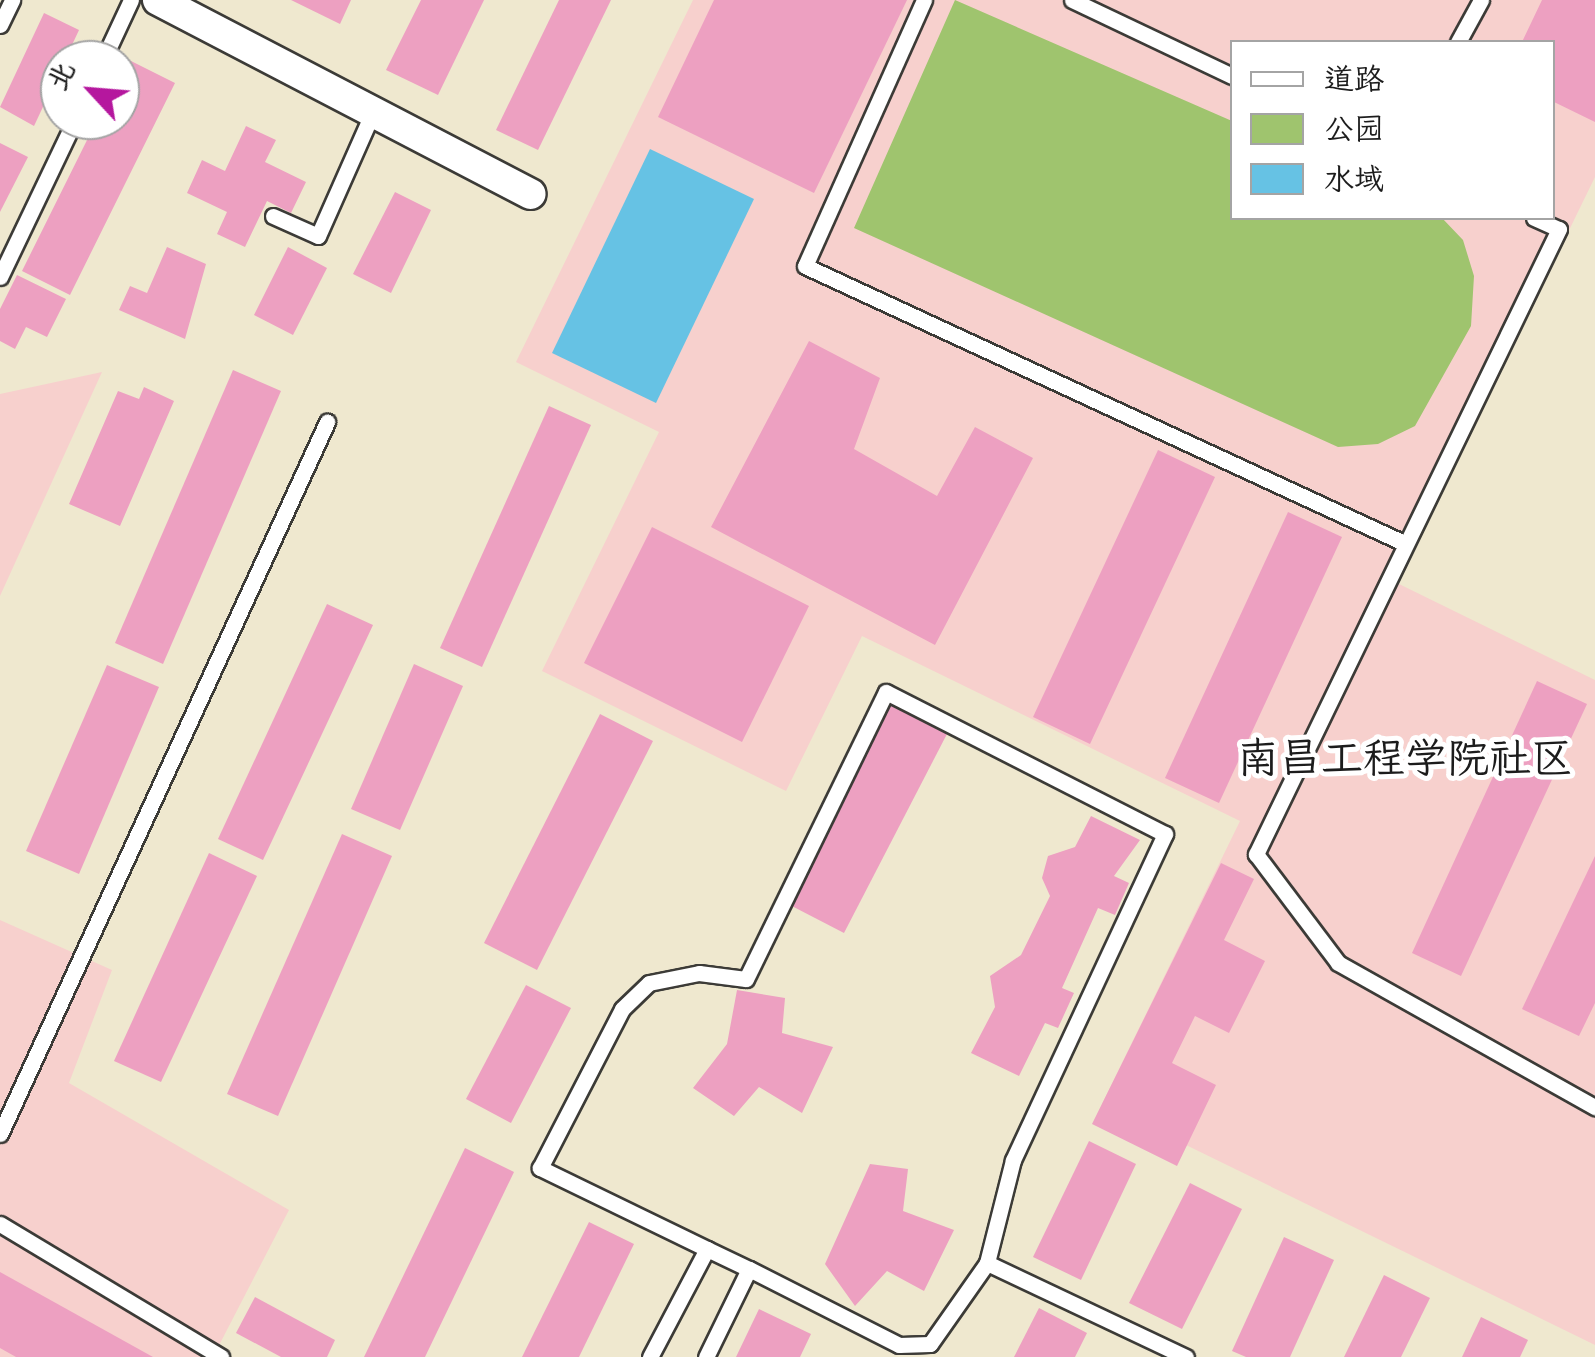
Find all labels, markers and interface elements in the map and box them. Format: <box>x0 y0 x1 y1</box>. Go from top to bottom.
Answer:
north arrow <box>40 40 140 140</box>
legend <box>1230 40 1555 220</box>
text: 北 <box>43 58 85 97</box>
text: 道路 <box>1324 66 1384 101</box>
text: 公园 <box>1324 116 1384 151</box>
text: 水域 <box>1324 166 1384 201</box>
district label: 南昌工程学院社区 <box>1237 740 1573 790</box>

